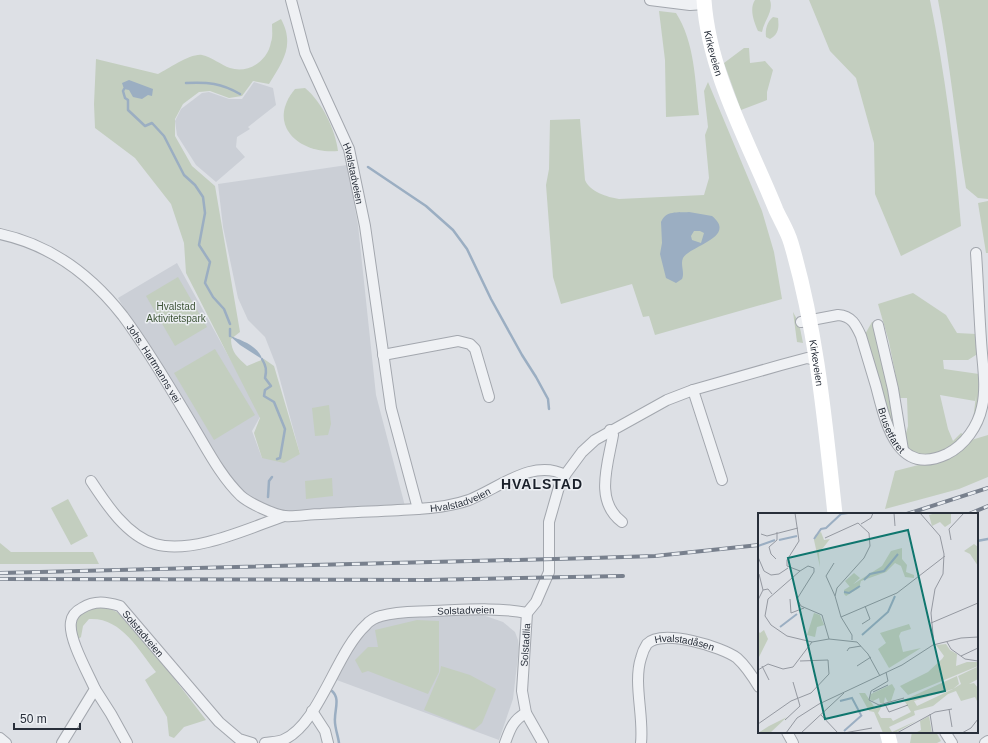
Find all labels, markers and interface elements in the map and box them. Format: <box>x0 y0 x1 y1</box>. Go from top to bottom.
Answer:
street label: Kirkeveien <box>702 29 725 77</box>
street label: Hvalstadveien <box>341 141 365 205</box>
park label: Hvalstad Aktivitetspark <box>146 301 207 324</box>
street label: Johs. Hartmanns vei <box>124 322 183 404</box>
street label: Kirkeveien <box>807 339 825 387</box>
street label: Brusetfaret <box>876 406 907 455</box>
district label: HVALSTAD <box>501 476 583 492</box>
street label: Hvalstadveien <box>429 486 492 514</box>
inset map <box>758 513 978 733</box>
street label: Solstadveien <box>437 604 495 617</box>
street label: Solstadveien <box>120 608 166 659</box>
street label: Solstadlia <box>519 623 532 667</box>
street label: Hvalstadåsen <box>653 633 716 653</box>
scale bar <box>14 705 80 731</box>
text: 50 m <box>20 712 47 726</box>

